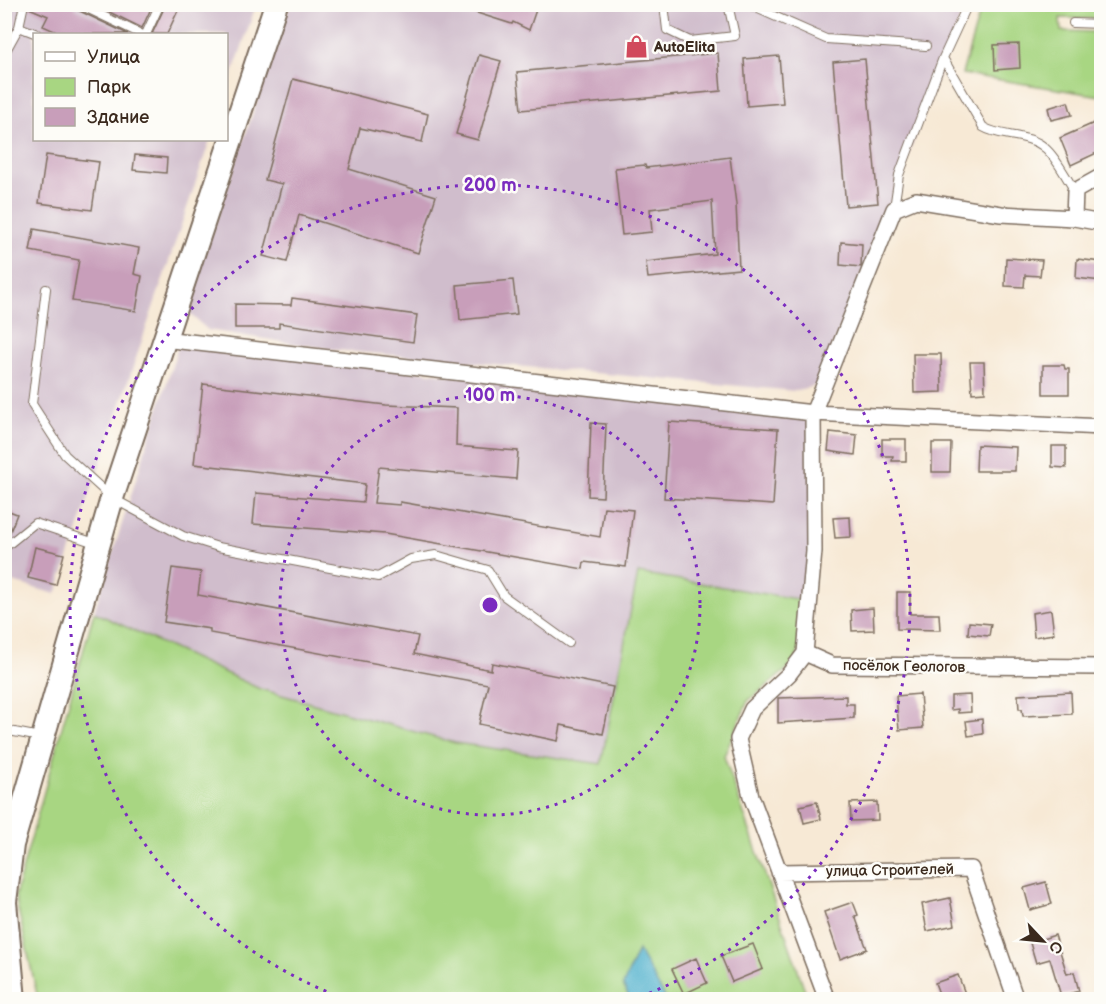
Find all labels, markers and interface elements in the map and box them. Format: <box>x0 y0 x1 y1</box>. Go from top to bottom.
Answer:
legend <box>33 33 228 141</box>
shop icon: AutoElita <box>623 34 649 60</box>
place label: AutoElita <box>653 38 715 57</box>
text: Улица <box>87 47 141 68</box>
text: Парк <box>87 77 131 98</box>
text: Здание <box>87 107 149 128</box>
text: 200 m <box>463 175 517 196</box>
text: 100 m <box>465 385 515 406</box>
centre of rings <box>480 595 500 615</box>
street label: посёлок Геологов <box>843 656 965 677</box>
street label: улица Строителей <box>826 860 954 881</box>
north arrow <box>1013 911 1073 971</box>
text: С <box>1044 938 1066 956</box>

